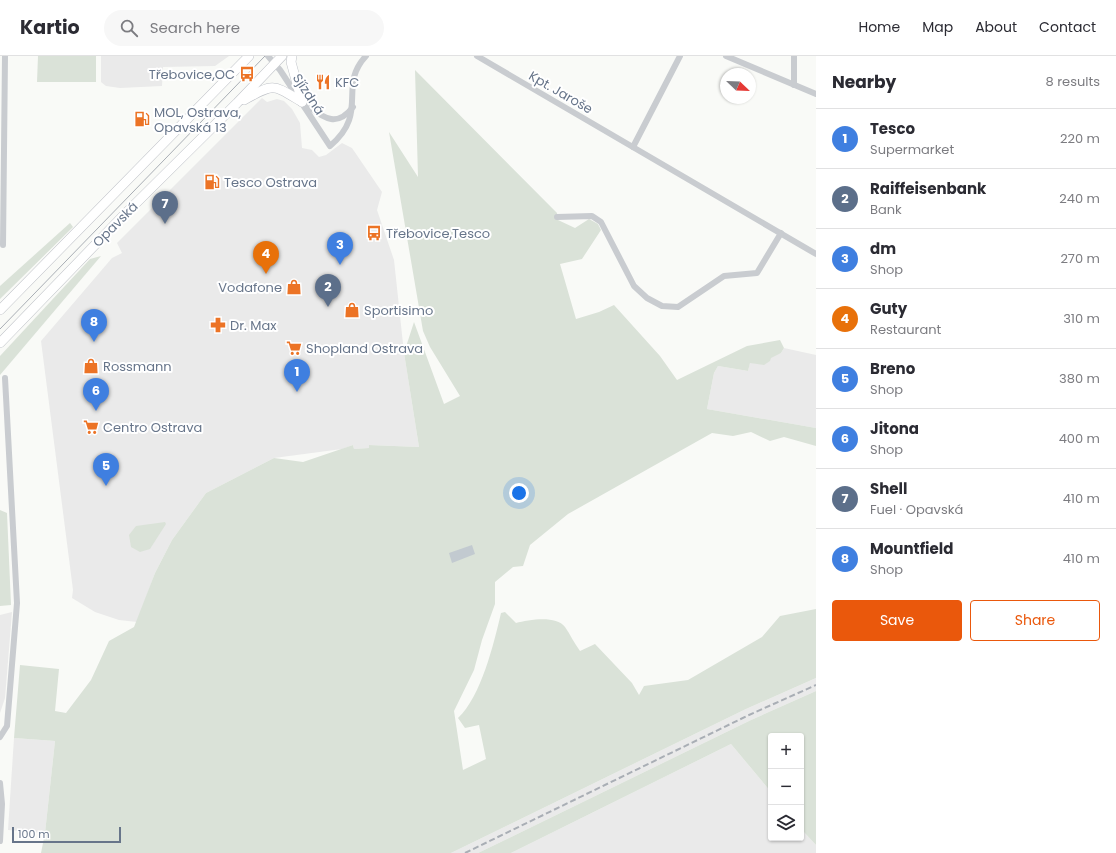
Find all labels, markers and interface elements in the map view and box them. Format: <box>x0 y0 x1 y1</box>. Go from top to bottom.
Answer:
search box <box>104 10 384 46</box>
text: Kartio <box>20 14 80 41</box>
icon: search <box>118 17 140 39</box>
text: Search here <box>150 17 240 38</box>
text: Home <box>858 17 900 37</box>
text: Map <box>922 17 953 37</box>
text: About <box>975 17 1017 37</box>
text: Contact <box>1039 17 1096 37</box>
place label: Třebovice,OC <box>149 65 235 84</box>
bus stop icon: Třebovice,OC <box>238 65 256 83</box>
street label: Kpt. Jaroše <box>525 66 596 118</box>
north arrow <box>720 68 756 104</box>
street label: Sjízdná <box>288 70 329 119</box>
text: Nearby <box>832 70 896 94</box>
text: 8 results <box>1046 72 1100 91</box>
restaurant icon: KFC <box>314 73 332 91</box>
place label: KFC <box>335 73 359 92</box>
place label: MOL, Ostrava, Opavská 13 <box>154 103 242 137</box>
fuel station icon: MOL, Ostrava, Opavská 13 <box>133 110 151 128</box>
text: Tesco <box>870 118 915 139</box>
text: 1 <box>843 129 847 148</box>
text: 220 m <box>1060 129 1100 148</box>
text: Supermarket <box>870 140 954 159</box>
fuel station icon: Tesco Ostrava <box>203 173 221 191</box>
place label: Tesco Ostrava <box>224 173 317 192</box>
text: Raiffeisenbank <box>870 178 986 199</box>
text: 2 <box>841 189 849 208</box>
text: 240 m <box>1059 189 1100 208</box>
pin: 7 <box>152 191 178 224</box>
street label: Opavská <box>88 197 142 251</box>
text: Bank <box>870 200 902 219</box>
bus stop icon: Třebovice,Tesco <box>365 224 383 242</box>
place label: Třebovice,Tesco <box>386 224 490 243</box>
pin: 3 <box>327 232 353 265</box>
text: dm <box>870 238 896 259</box>
pin: 4 <box>253 241 279 274</box>
text: 3 <box>841 249 849 268</box>
text: 270 m <box>1060 249 1100 268</box>
text: Shop <box>870 260 903 279</box>
pin: 2 <box>315 274 341 307</box>
place label: Vodafone <box>218 278 282 297</box>
shop icon: Vodafone <box>285 278 303 296</box>
text: Guty <box>870 298 907 319</box>
shop icon: Sportisimo <box>343 301 361 319</box>
place label: Sportisimo <box>364 301 433 320</box>
pin: 8 <box>81 309 107 342</box>
text: 4 <box>841 309 849 328</box>
text: 310 m <box>1063 309 1100 328</box>
pharmacy icon: Dr. Max <box>209 316 227 334</box>
place label: Dr. Max <box>230 316 277 335</box>
text: Restaurant <box>870 320 941 339</box>
supermarket icon: Shopland Ostrava <box>285 339 303 357</box>
place label: Shopland Ostrava <box>306 339 423 358</box>
shop icon: Rossmann <box>82 357 100 375</box>
place label: Rossmann <box>103 357 172 376</box>
text: Breno <box>870 358 915 379</box>
pin: 1 <box>284 359 310 392</box>
text: 5 <box>841 369 849 388</box>
text: 380 m <box>1059 369 1100 388</box>
pin: 6 <box>83 378 109 411</box>
text: Shop <box>870 380 903 399</box>
supermarket icon: Centro Ostrava <box>82 418 100 436</box>
place label: Centro Ostrava <box>103 418 202 437</box>
text: Jitona <box>870 418 919 439</box>
text: 6 <box>841 429 849 448</box>
text: 400 m <box>1059 429 1100 448</box>
text: Shop <box>870 440 903 459</box>
pin: 5 <box>93 453 119 486</box>
text: Shell <box>870 478 907 499</box>
your location <box>509 483 529 503</box>
text: 7 <box>842 489 848 508</box>
text: 410 m <box>1063 489 1100 508</box>
text: Fuel · Opavská <box>870 500 963 519</box>
text: Mountfield <box>870 538 953 559</box>
text: 8 <box>841 549 849 568</box>
text: 410 m <box>1063 549 1100 568</box>
text: Shop <box>870 560 903 579</box>
button: Save <box>832 600 962 641</box>
button: Share <box>970 600 1100 641</box>
map controls <box>768 733 804 841</box>
button: + <box>768 733 804 769</box>
button: − <box>768 769 804 805</box>
button: layers <box>768 805 804 841</box>
scale bar <box>12 825 121 844</box>
text: 100 m <box>18 826 50 842</box>

